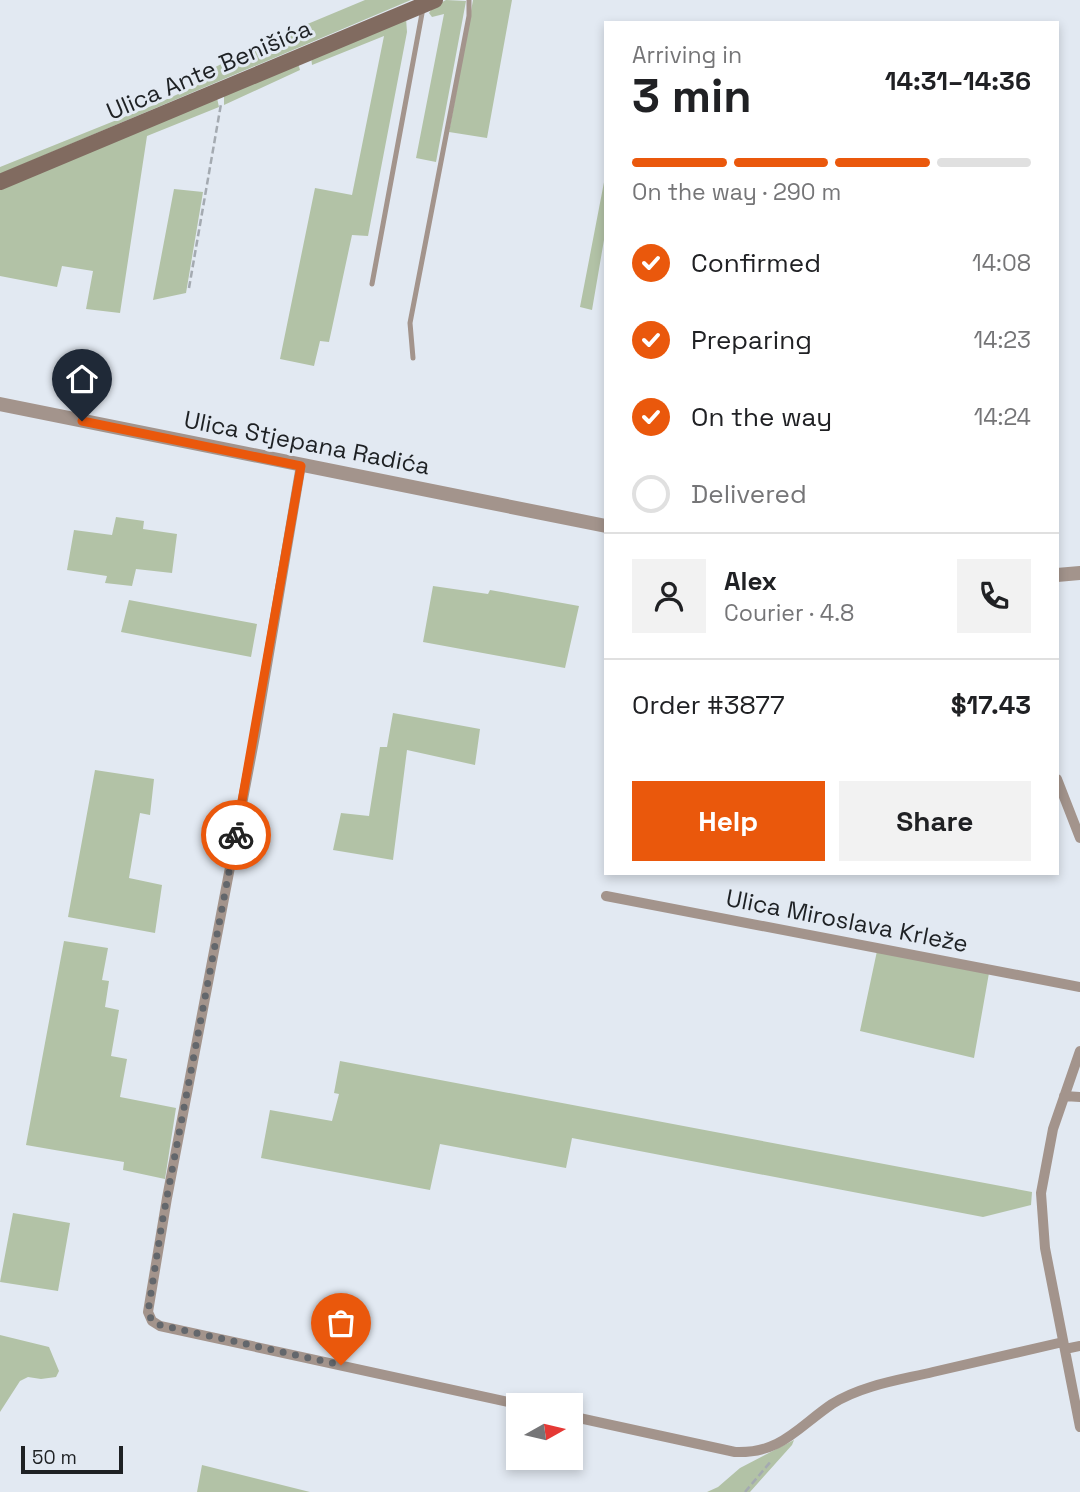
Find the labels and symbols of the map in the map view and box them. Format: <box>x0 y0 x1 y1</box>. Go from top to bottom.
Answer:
street label: Ulica Ante Benišića <box>102 12 316 127</box>
pin <box>52 349 112 421</box>
street label: Ulica Stjepana Radića <box>181 403 433 482</box>
courier <box>201 800 271 870</box>
street label: Ulica Miroslava Krleže <box>723 882 971 959</box>
pin <box>311 1293 371 1365</box>
north arrow <box>506 1393 583 1470</box>
scale bar <box>21 1443 122 1475</box>

